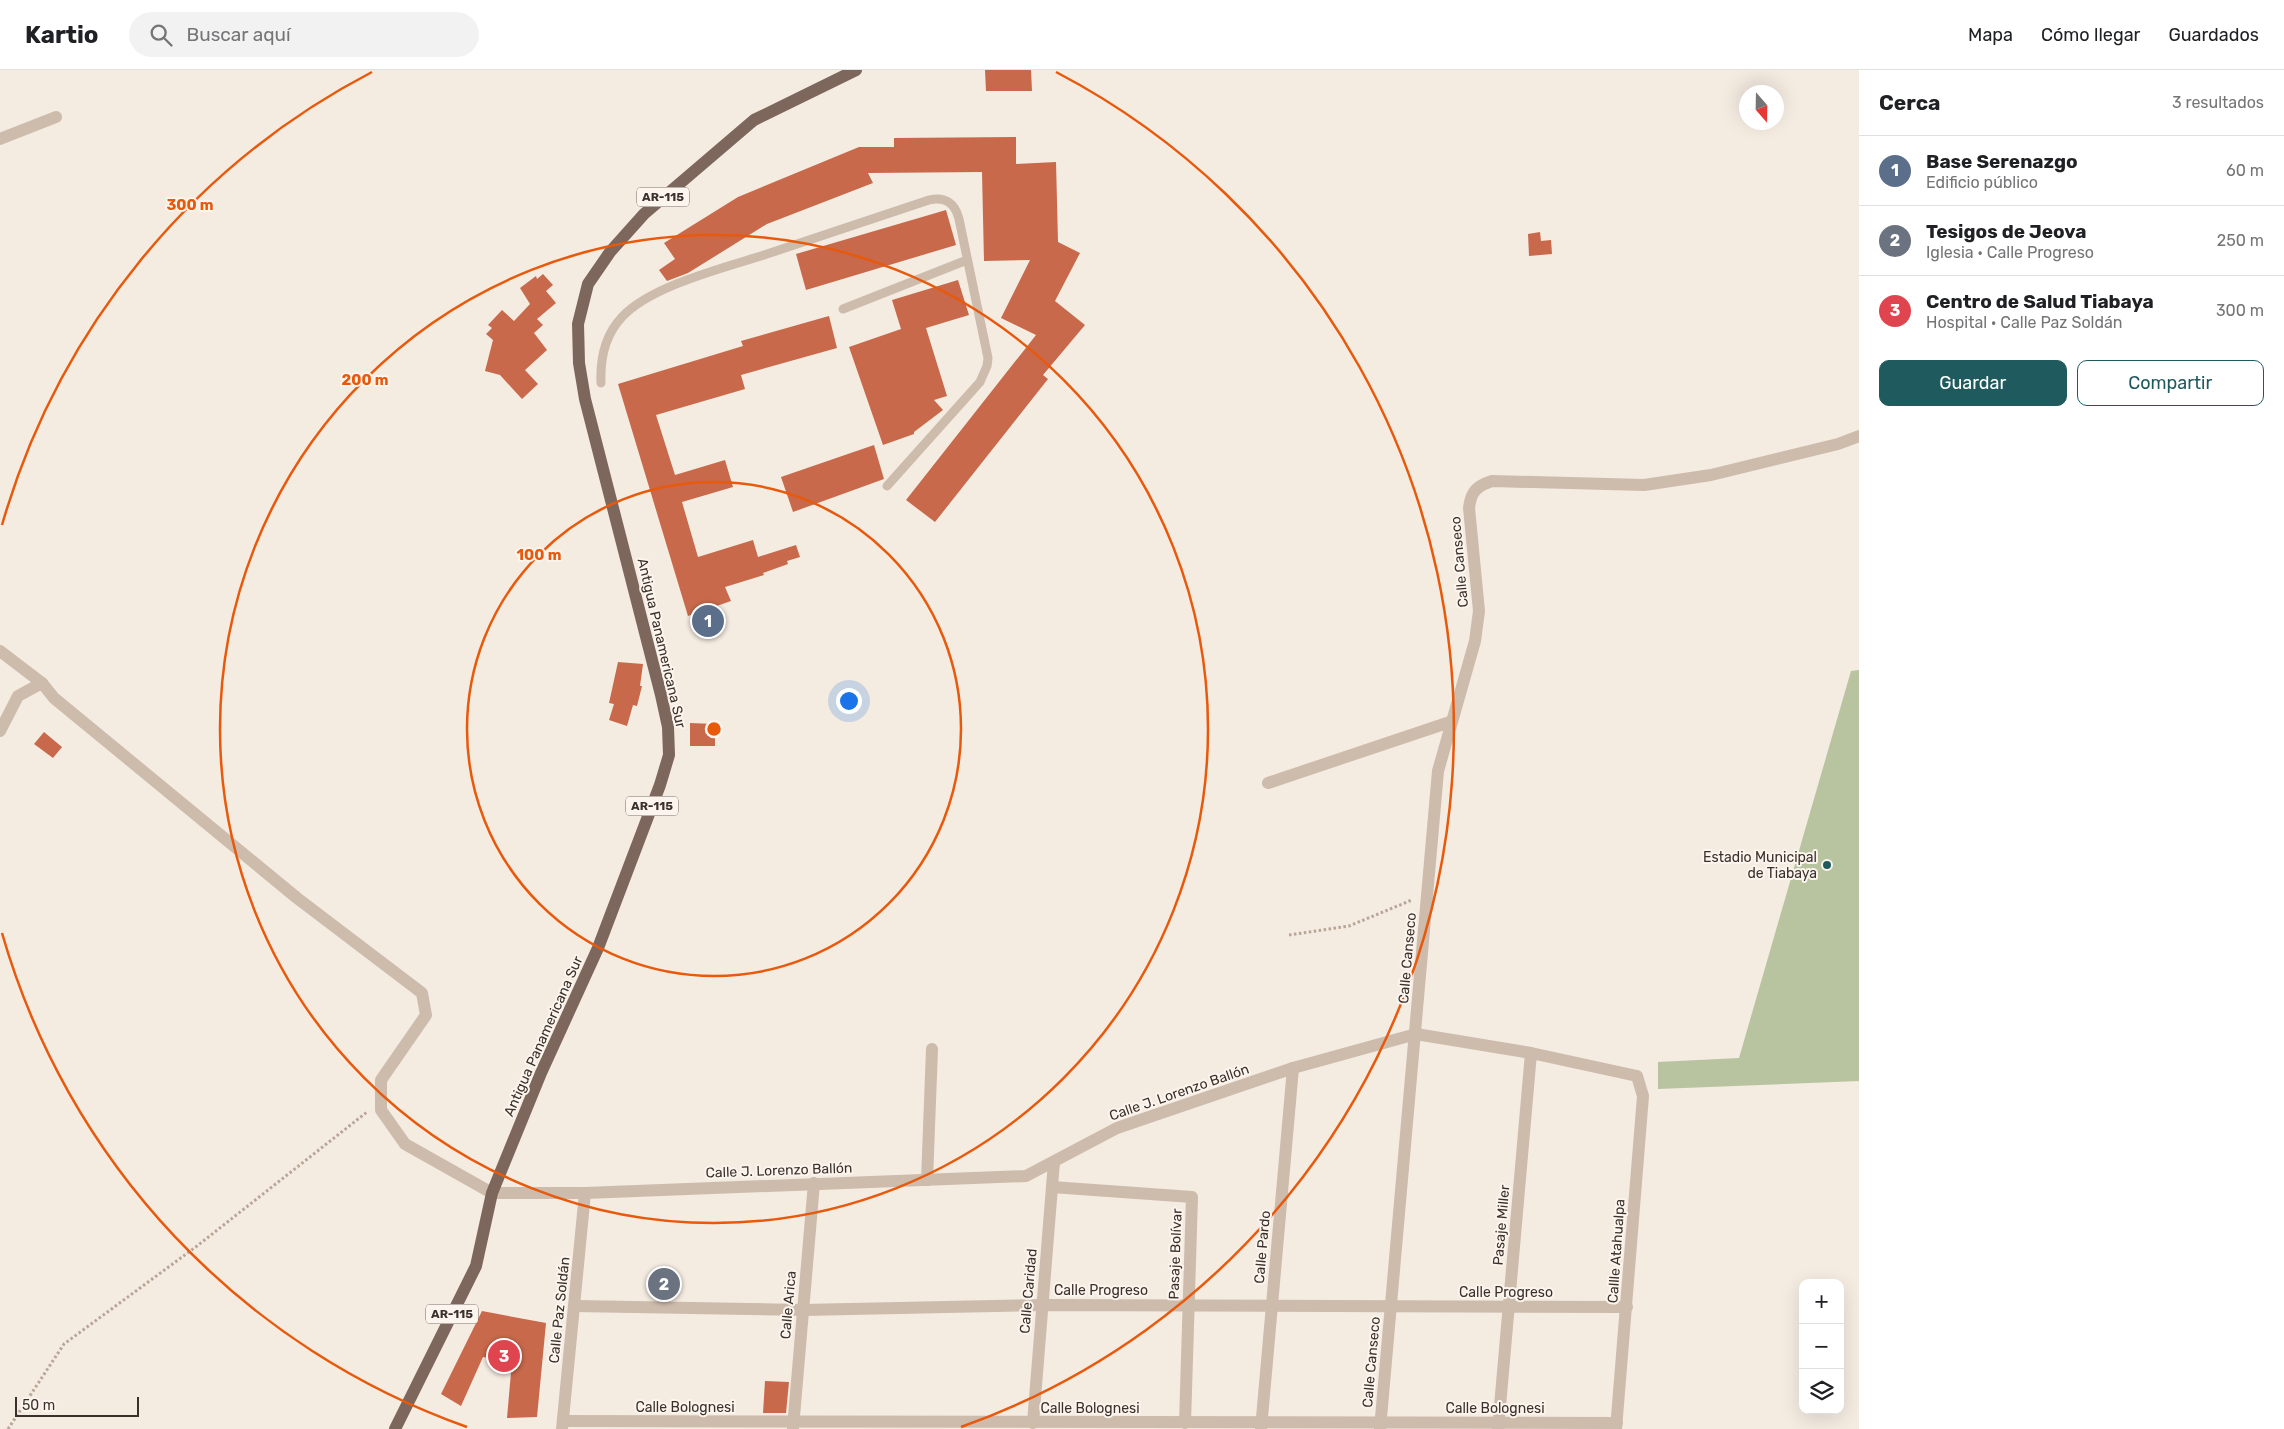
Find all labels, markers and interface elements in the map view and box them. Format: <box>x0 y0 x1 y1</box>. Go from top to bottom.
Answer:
search box <box>129 12 479 57</box>
text: Kartio <box>25 21 99 49</box>
icon: search <box>147 21 175 49</box>
text: Buscar aquí <box>187 23 291 46</box>
text: Mapa <box>1968 24 2013 46</box>
text: Cómo llegar <box>2041 24 2140 46</box>
text: Guardados <box>2168 24 2259 46</box>
north arrow <box>1739 85 1784 130</box>
text: Cerca <box>1879 90 1940 115</box>
text: 3 resultados <box>2172 93 2264 112</box>
text: Base Serenazgo <box>1926 150 2078 173</box>
text: 1 <box>1891 161 1899 180</box>
text: 60 m <box>2226 161 2264 180</box>
text: Edificio público <box>1926 173 2038 192</box>
road number: AR-115 <box>637 188 689 206</box>
text: 300 m <box>166 196 214 214</box>
text: Tesigos de Jeova <box>1926 220 2086 243</box>
text: 2 <box>1890 231 1900 250</box>
text: 250 m <box>2217 231 2264 250</box>
text: Iglesia · Calle Progreso <box>1926 243 2094 262</box>
text: Centro de Salud Tiabaya <box>1926 290 2154 313</box>
text: 3 <box>1890 301 1900 320</box>
text: 300 m <box>2216 301 2264 320</box>
text: Hospital · Calle Paz Soldán <box>1926 313 2123 332</box>
button: Guardar <box>1879 360 2067 406</box>
button: Compartir <box>2077 360 2264 406</box>
text: 200 m <box>341 371 389 389</box>
street label: Calle Canseco <box>1447 516 1472 608</box>
text: 100 m <box>517 546 561 564</box>
street label: Antigua Panamericana Sur <box>634 556 690 730</box>
pin: 1 <box>692 602 724 640</box>
your location <box>836 688 862 714</box>
centre of rings <box>705 720 723 738</box>
road number: AR-115 <box>626 796 678 816</box>
place label: Estadio Municipal de Tiabaya <box>1703 849 1817 882</box>
marker: Estadio Municipal de Tiabaya <box>1821 859 1833 871</box>
street label: Calle Canseco <box>1395 912 1420 1004</box>
street label: Antigua Panamericana Sur <box>500 953 587 1119</box>
street label: Calle J. Lorenzo Ballón <box>1107 1061 1251 1124</box>
street label: Calle J. Lorenzo Ballón <box>705 1159 853 1182</box>
street label: Pasaje Miller <box>1490 1183 1514 1266</box>
street label: Callle Atahualpa <box>1604 1198 1629 1304</box>
street label: Pasaje Bolívar <box>1165 1208 1186 1300</box>
street label: Calle Pardo <box>1251 1210 1274 1284</box>
street label: Calle Caridad <box>1016 1248 1041 1334</box>
street label: Calle Paz Soldán <box>545 1256 574 1364</box>
pin: 2 <box>648 1265 680 1303</box>
street label: Calle Arica <box>777 1270 800 1340</box>
map controls <box>1799 1279 1844 1414</box>
button: + <box>1799 1279 1844 1324</box>
street label: Calle Progreso <box>1054 1282 1148 1299</box>
street label: Calle Progreso <box>1459 1284 1553 1301</box>
road number: AR-115 <box>426 1304 478 1324</box>
street label: Calle Canseco <box>1359 1316 1384 1408</box>
button: − <box>1799 1324 1844 1369</box>
pin: 3 <box>488 1337 520 1375</box>
button: layers <box>1799 1369 1844 1414</box>
scale bar <box>15 1394 139 1417</box>
text: 50 m <box>22 1397 55 1414</box>
street label: Calle Bolognesi <box>635 1399 735 1416</box>
street label: Calle Bolognesi <box>1040 1400 1140 1417</box>
street label: Calle Bolognesi <box>1445 1400 1545 1417</box>

